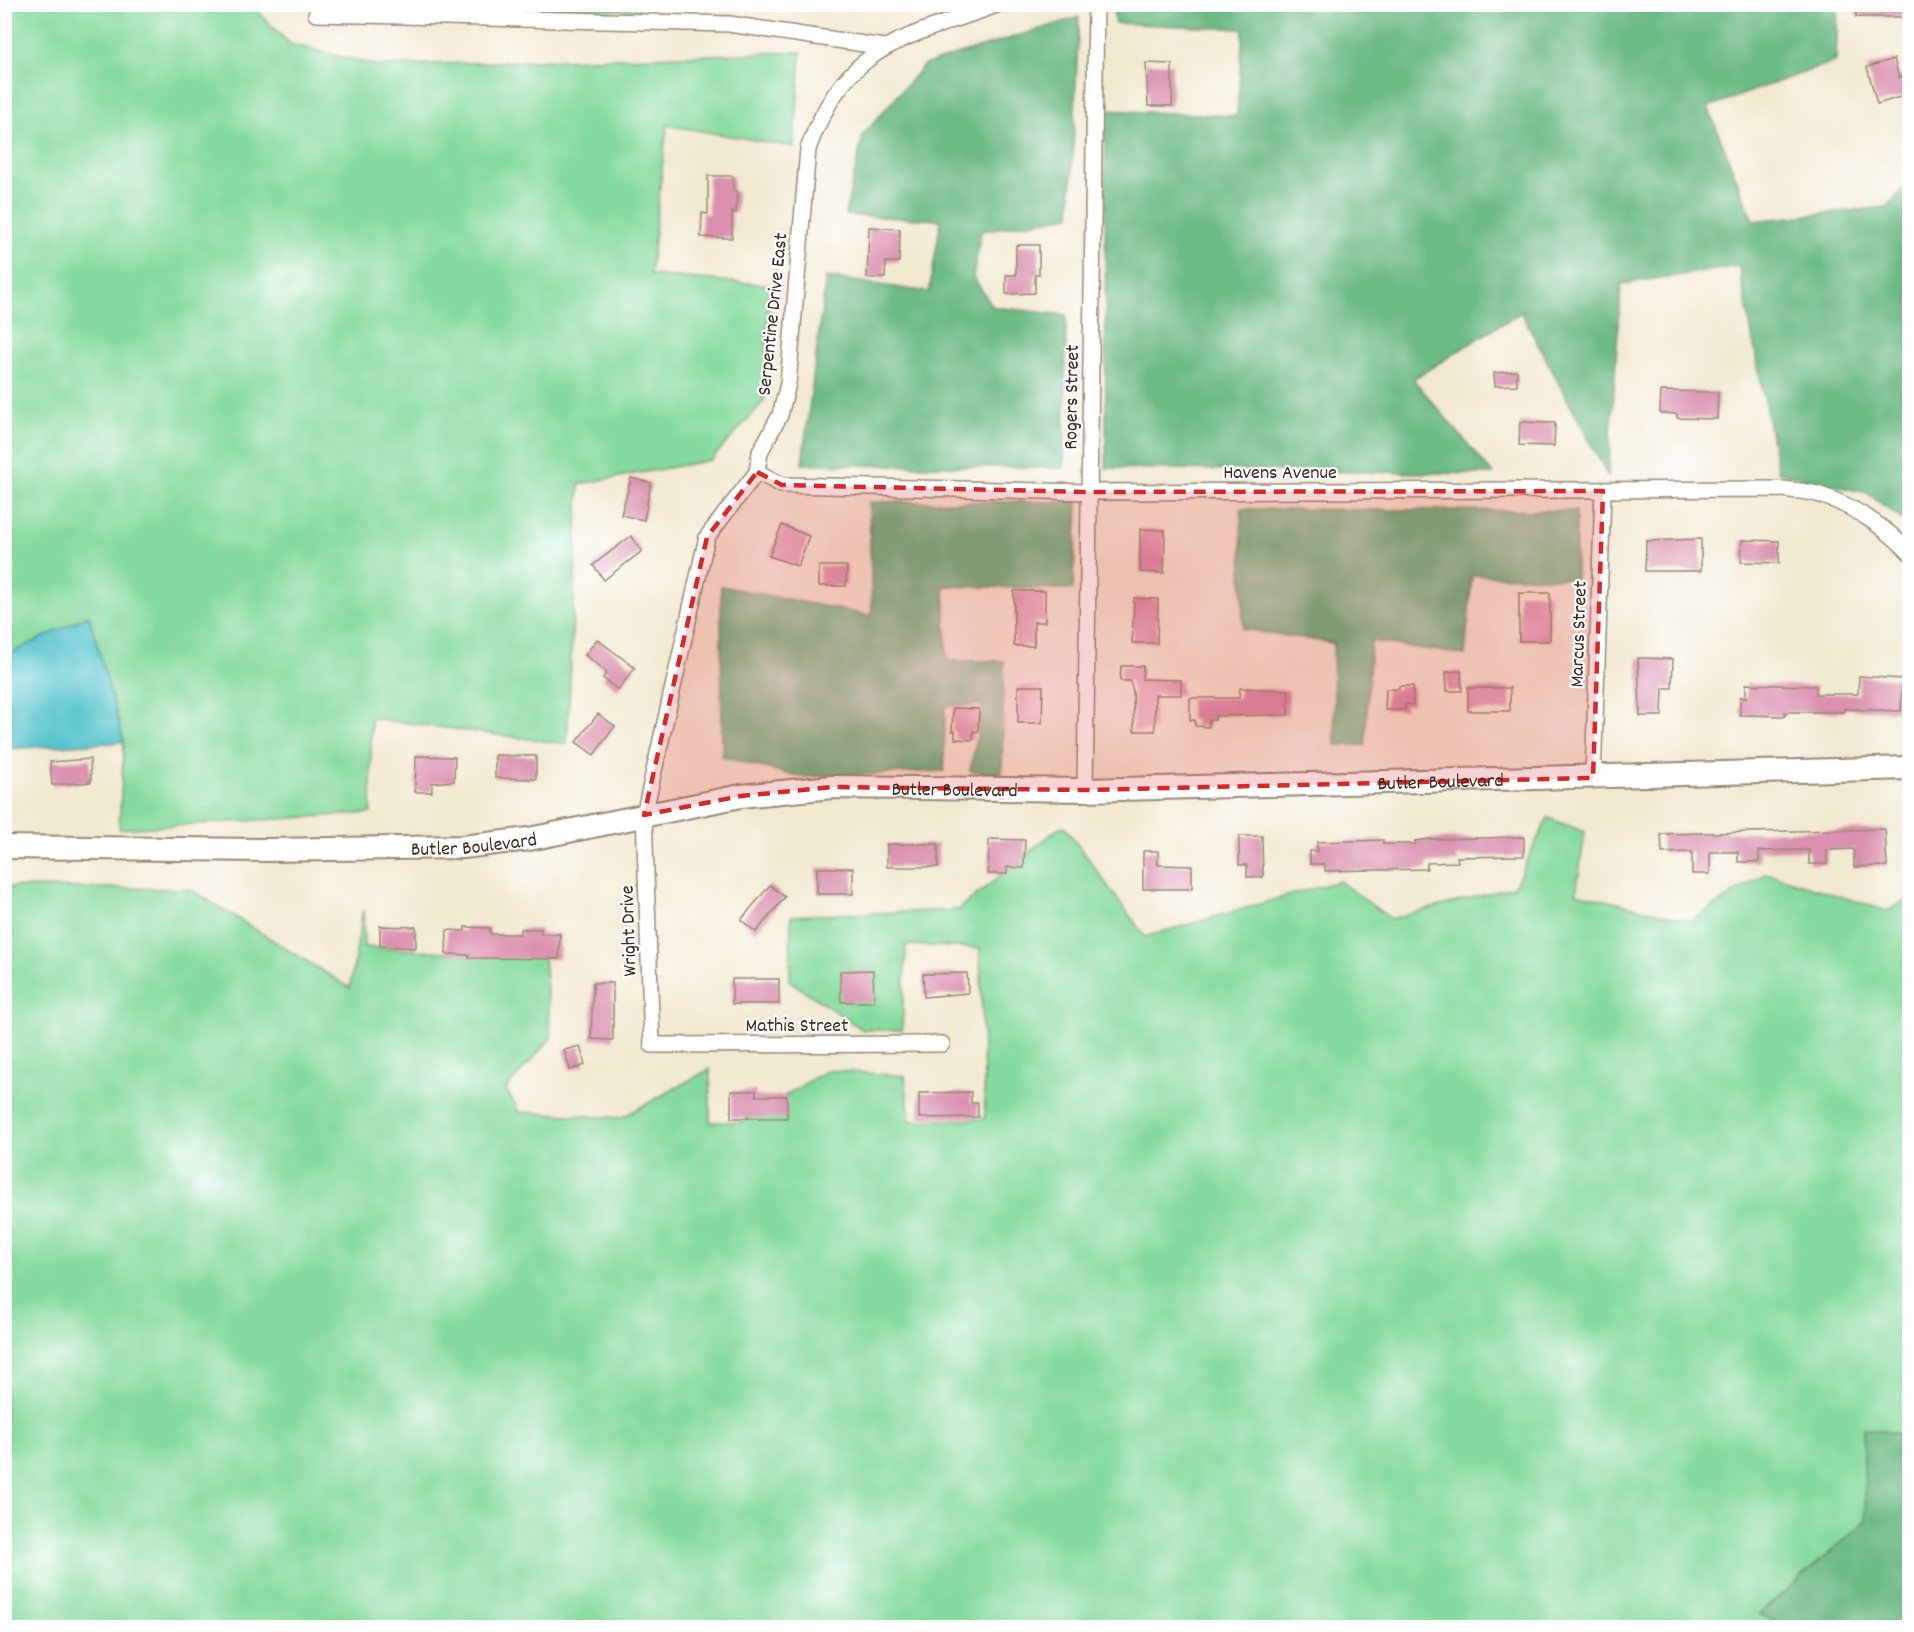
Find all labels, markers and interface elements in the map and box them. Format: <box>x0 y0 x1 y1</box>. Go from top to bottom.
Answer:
street label: Serpentine Drive East <box>752 232 796 397</box>
street label: Rogers Street <box>1058 344 1088 450</box>
street label: Havens Avenue <box>1223 460 1337 488</box>
street label: Marcus Street <box>1564 580 1596 688</box>
street label: Butler Boulevard <box>1377 768 1504 799</box>
street label: Butler Boulevard <box>891 777 1018 806</box>
street label: Butler Boulevard <box>411 827 540 865</box>
street label: Wright Drive <box>614 885 646 977</box>
street label: Mathis Street <box>746 1013 848 1041</box>

